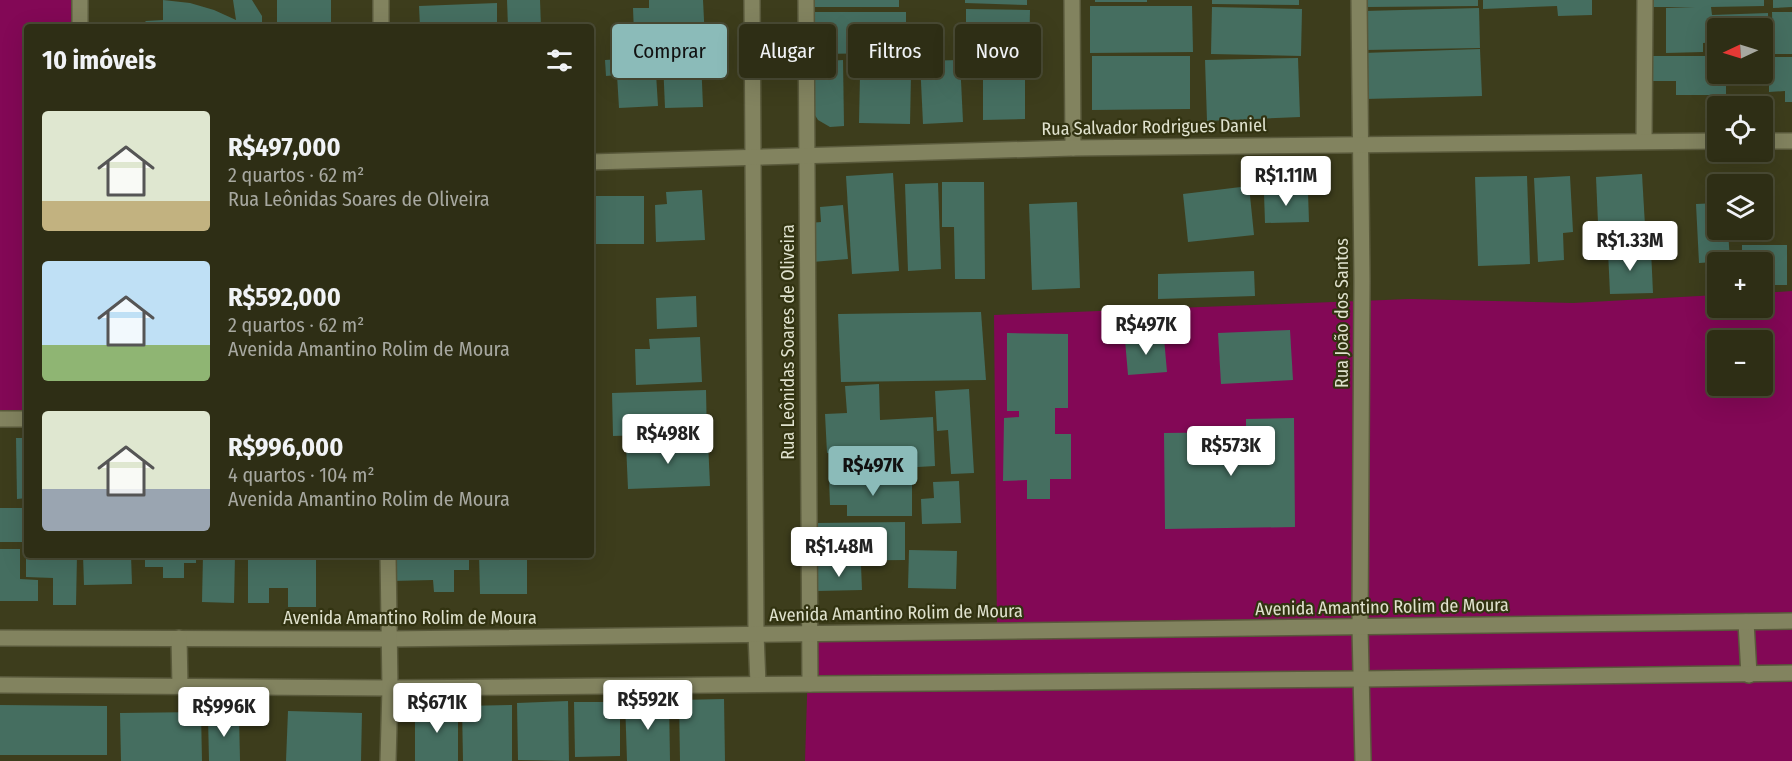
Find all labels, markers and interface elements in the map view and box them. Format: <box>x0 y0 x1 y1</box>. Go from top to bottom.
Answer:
north arrow <box>1707 18 1773 84</box>
map controls <box>1707 18 1773 396</box>
chip: Comprar <box>612 24 727 78</box>
chip: Alugar <box>739 24 836 78</box>
chip: Filtros <box>848 24 943 78</box>
chip: Novo <box>955 24 1041 78</box>
icon: filters <box>543 44 576 77</box>
text: 10 imóveis <box>42 45 156 76</box>
button: locate <box>1707 96 1773 162</box>
street label: Rua Salvador Rodrigues Daniel <box>1041 114 1267 140</box>
text: R$497,000 <box>228 132 341 163</box>
icon: home <box>90 135 162 207</box>
pin: R$1.11M <box>1231 156 1341 207</box>
text: 2 quartos · 62 m² <box>228 163 364 187</box>
text: R$1.11M <box>1255 163 1317 187</box>
button: layers <box>1707 174 1773 240</box>
text: Rua Leônidas Soares de Oliveira <box>228 187 490 211</box>
pin: R$1.33M <box>1575 221 1685 272</box>
street label: Rua Leônidas Soares de Oliveira <box>777 224 799 460</box>
text: R$1.33M <box>1597 228 1663 252</box>
street label: Rua João dos Santos <box>1331 238 1353 388</box>
button: + <box>1707 252 1773 318</box>
text: R$592,000 <box>228 282 341 313</box>
icon: home <box>90 285 162 357</box>
pin: R$497K <box>1097 305 1195 356</box>
text: R$497K <box>1115 312 1177 336</box>
text: 2 quartos · 62 m² <box>228 313 364 337</box>
button: − <box>1707 330 1773 396</box>
text: Avenida Amantino Rolim de Moura <box>228 337 510 361</box>
pin: R$498K <box>619 414 717 465</box>
text: R$498K <box>636 421 700 445</box>
pin: R$573K <box>1182 426 1280 477</box>
text: R$996,000 <box>228 432 344 463</box>
text: R$573K <box>1201 433 1261 457</box>
icon: home <box>90 435 162 507</box>
pin: R$497K <box>824 446 922 497</box>
text: R$497K <box>842 453 904 477</box>
text: 4 quartos · 104 m² <box>228 463 374 487</box>
text: Avenida Amantino Rolim de Moura <box>228 487 510 511</box>
pin: R$1.48M <box>784 527 894 578</box>
text: R$1.48M <box>805 534 873 558</box>
street label: Avenida Amantino Rolim de Moura <box>1255 594 1509 620</box>
street label: Avenida Amantino Rolim de Moura <box>769 600 1023 626</box>
street label: Avenida Amantino Rolim de Moura <box>283 607 537 629</box>
pin: R$592K <box>599 680 697 731</box>
pin: R$671K <box>388 683 486 734</box>
pin: R$996K <box>175 687 273 738</box>
text: R$592K <box>617 687 679 711</box>
text: R$671K <box>407 690 467 714</box>
text: R$996K <box>192 694 256 718</box>

